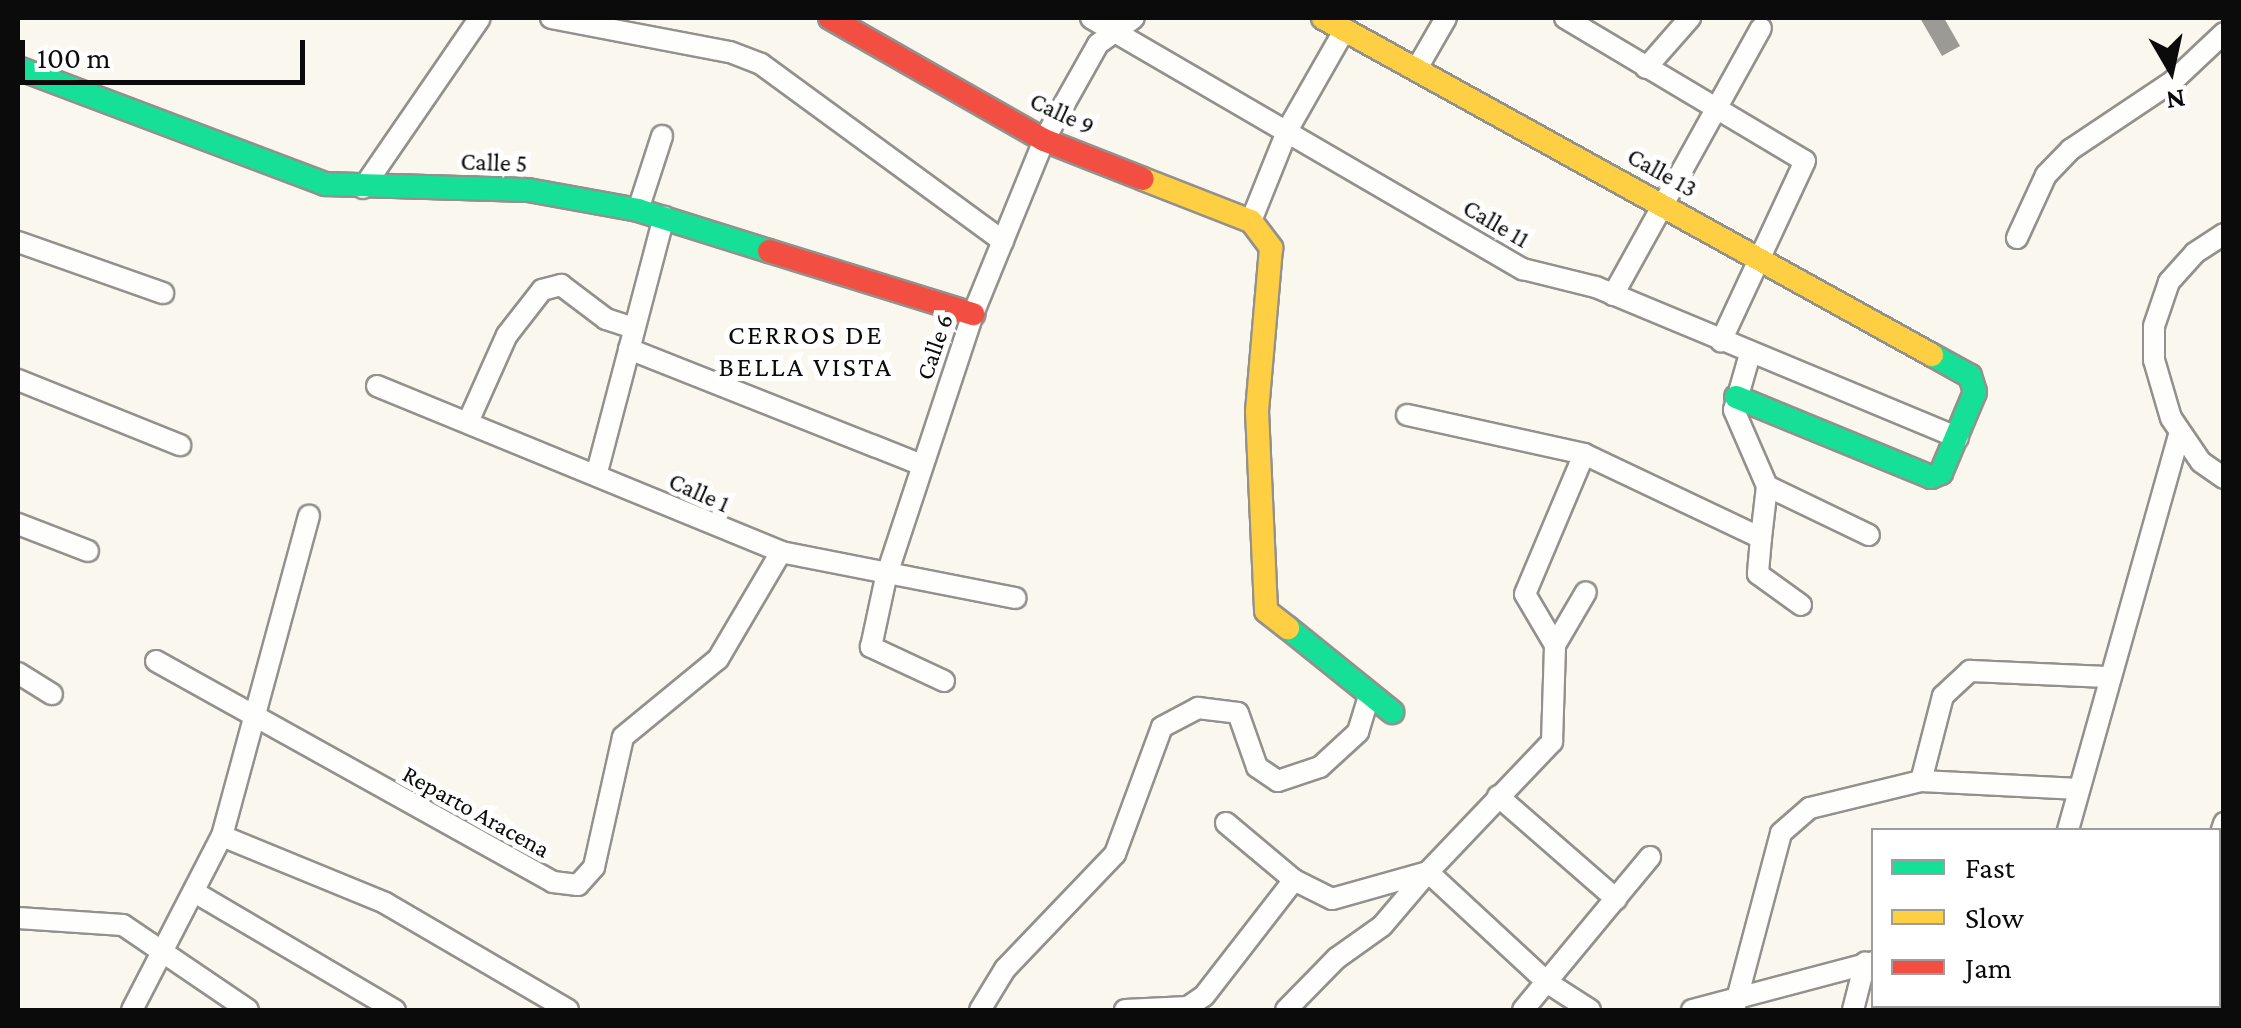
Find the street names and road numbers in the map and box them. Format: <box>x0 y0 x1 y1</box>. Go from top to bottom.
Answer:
street label: Calle 9 <box>1025 86 1099 142</box>
street label: Calle 13 <box>1622 142 1702 204</box>
street label: Calle 5 <box>460 147 528 179</box>
street label: Calle 11 <box>1457 193 1535 255</box>
street label: Calle 6 <box>910 310 960 384</box>
street label: Calle 1 <box>664 466 734 520</box>
street label: Reparto Aracena <box>397 759 555 865</box>

